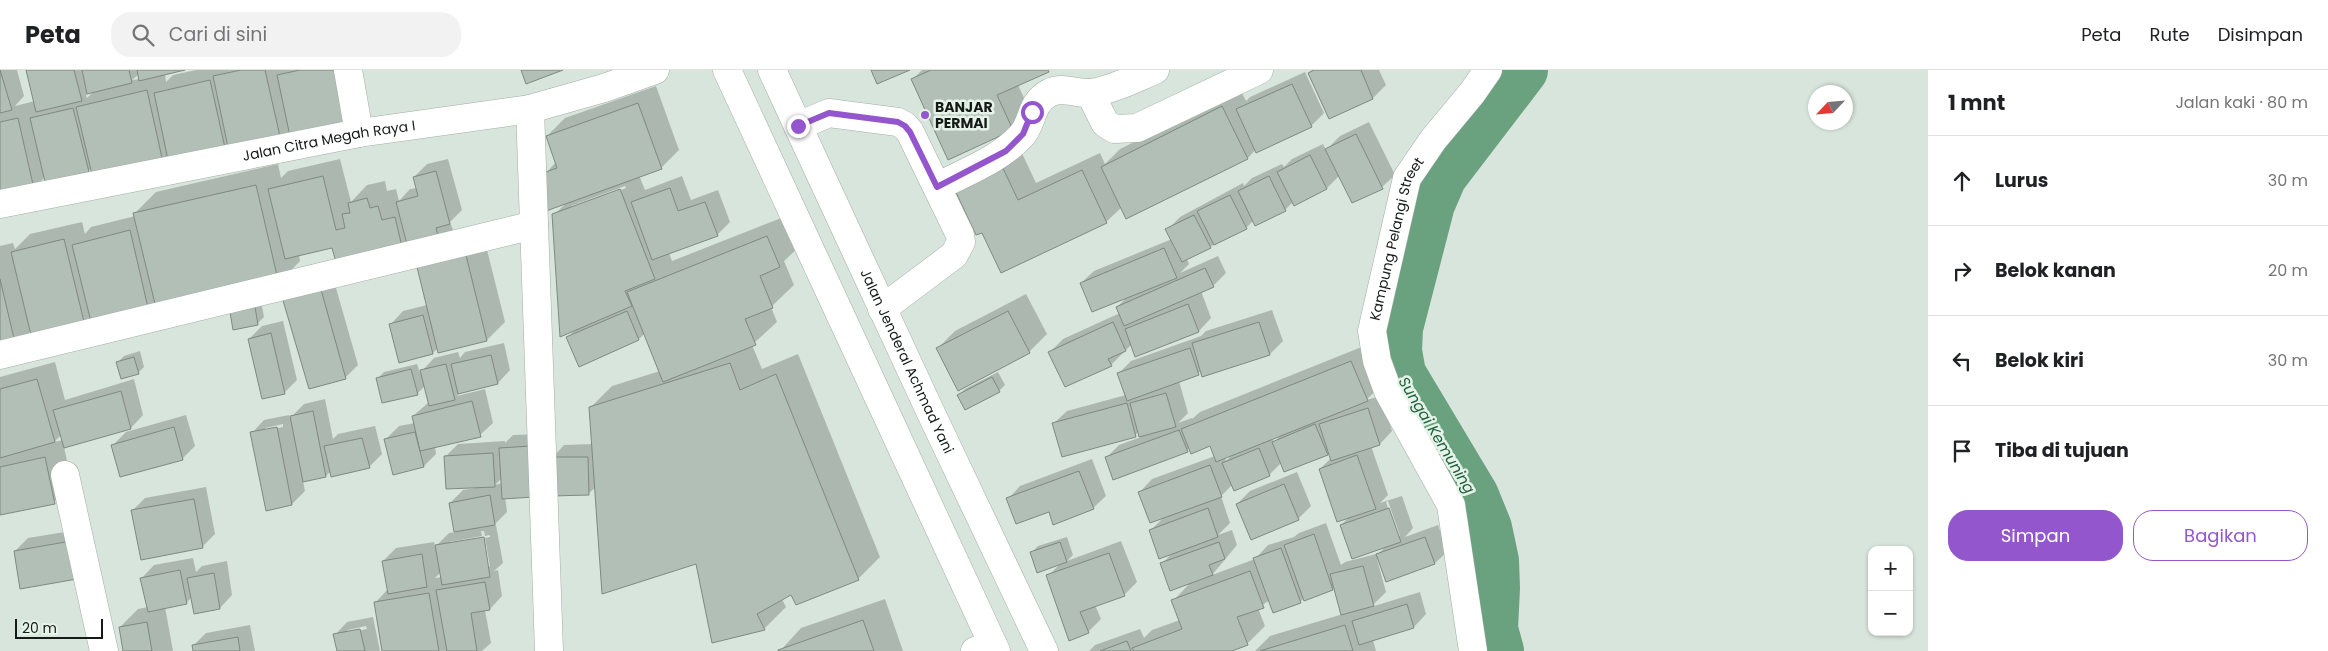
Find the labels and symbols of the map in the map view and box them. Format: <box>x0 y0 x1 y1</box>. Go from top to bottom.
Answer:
north arrow <box>1808 85 1853 130</box>
place label: BANJAR PERMAI <box>935 97 993 133</box>
route start <box>1021 101 1044 124</box>
marker: BANJAR PERMAI <box>919 109 931 121</box>
street label: Jalan Citra Megah Raya I <box>241 115 417 166</box>
route end <box>787 115 810 138</box>
street label: Kampung Pelangi Street <box>1365 153 1428 322</box>
street label: Jalan Jenderal Achmad Yani <box>855 266 959 457</box>
water label: Sungai Kemuning <box>1394 373 1480 497</box>
scale bar <box>15 616 102 639</box>

